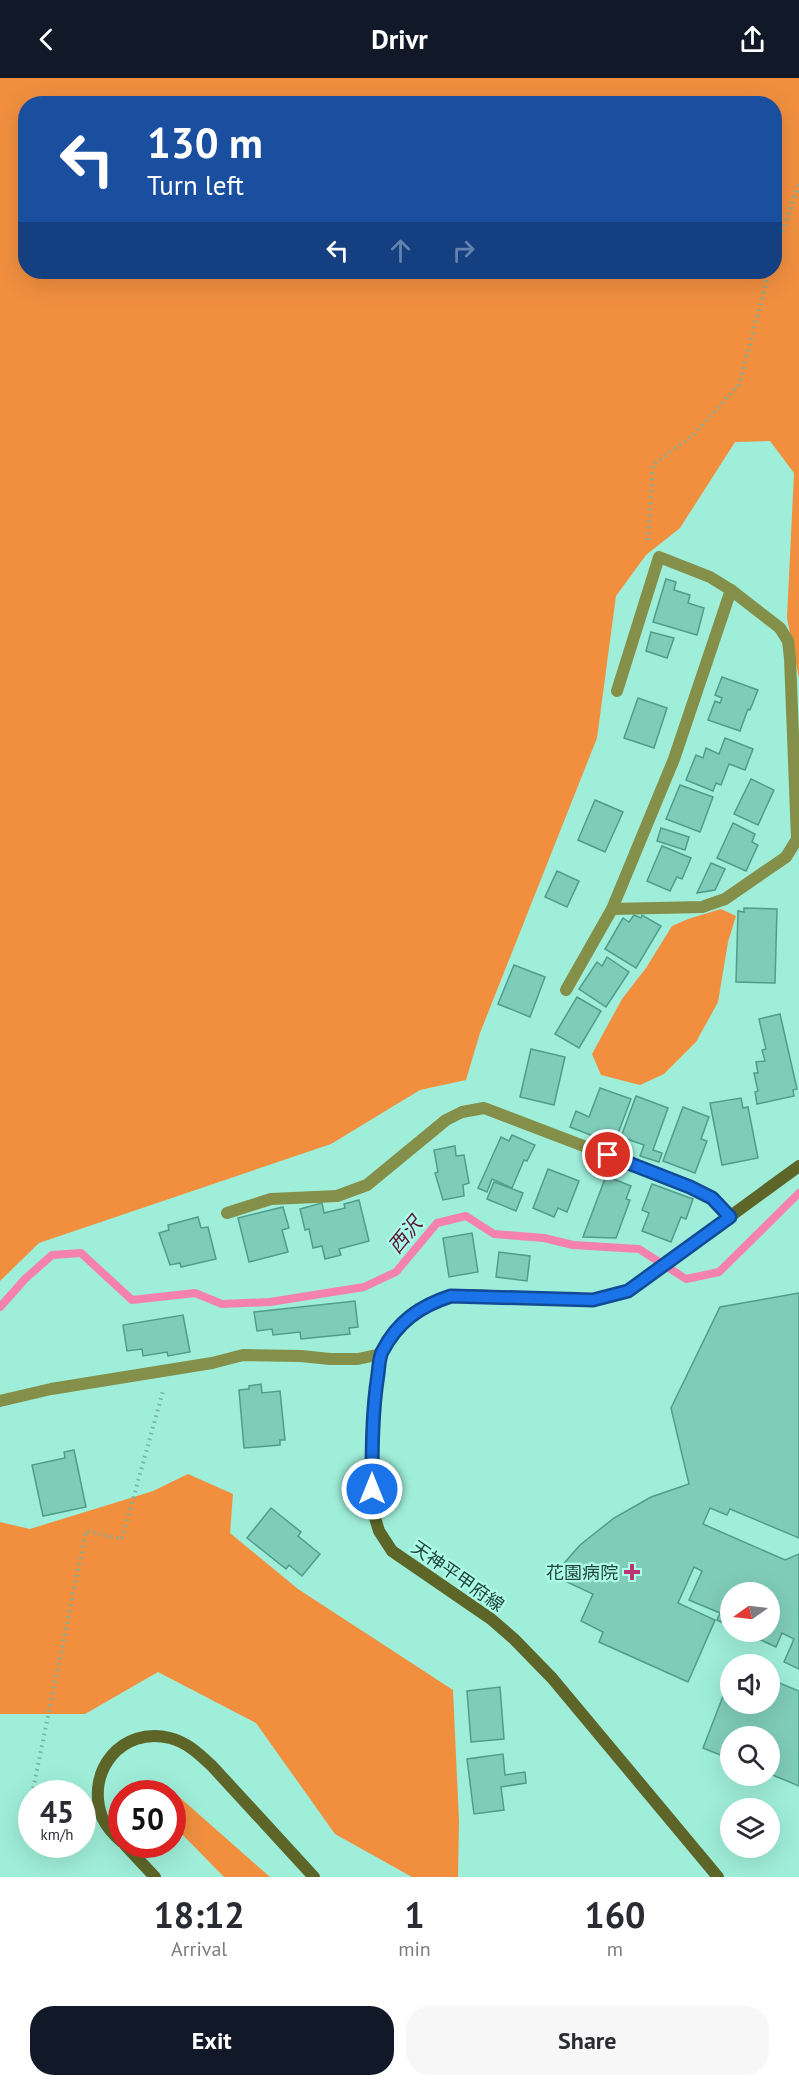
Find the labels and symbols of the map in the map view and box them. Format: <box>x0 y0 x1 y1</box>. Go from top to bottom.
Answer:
pin <box>582 1129 633 1180</box>
water label: 西沢 <box>382 1209 430 1259</box>
position arrow <box>340 1457 404 1521</box>
street label: 天神平甲府線 <box>407 1536 509 1616</box>
place label: 花園病院 <box>546 1561 618 1584</box>
marker: 花園病院 <box>623 1563 641 1581</box>
north arrow <box>720 1582 780 1642</box>
speed limit sign: 50 <box>108 1780 186 1858</box>

